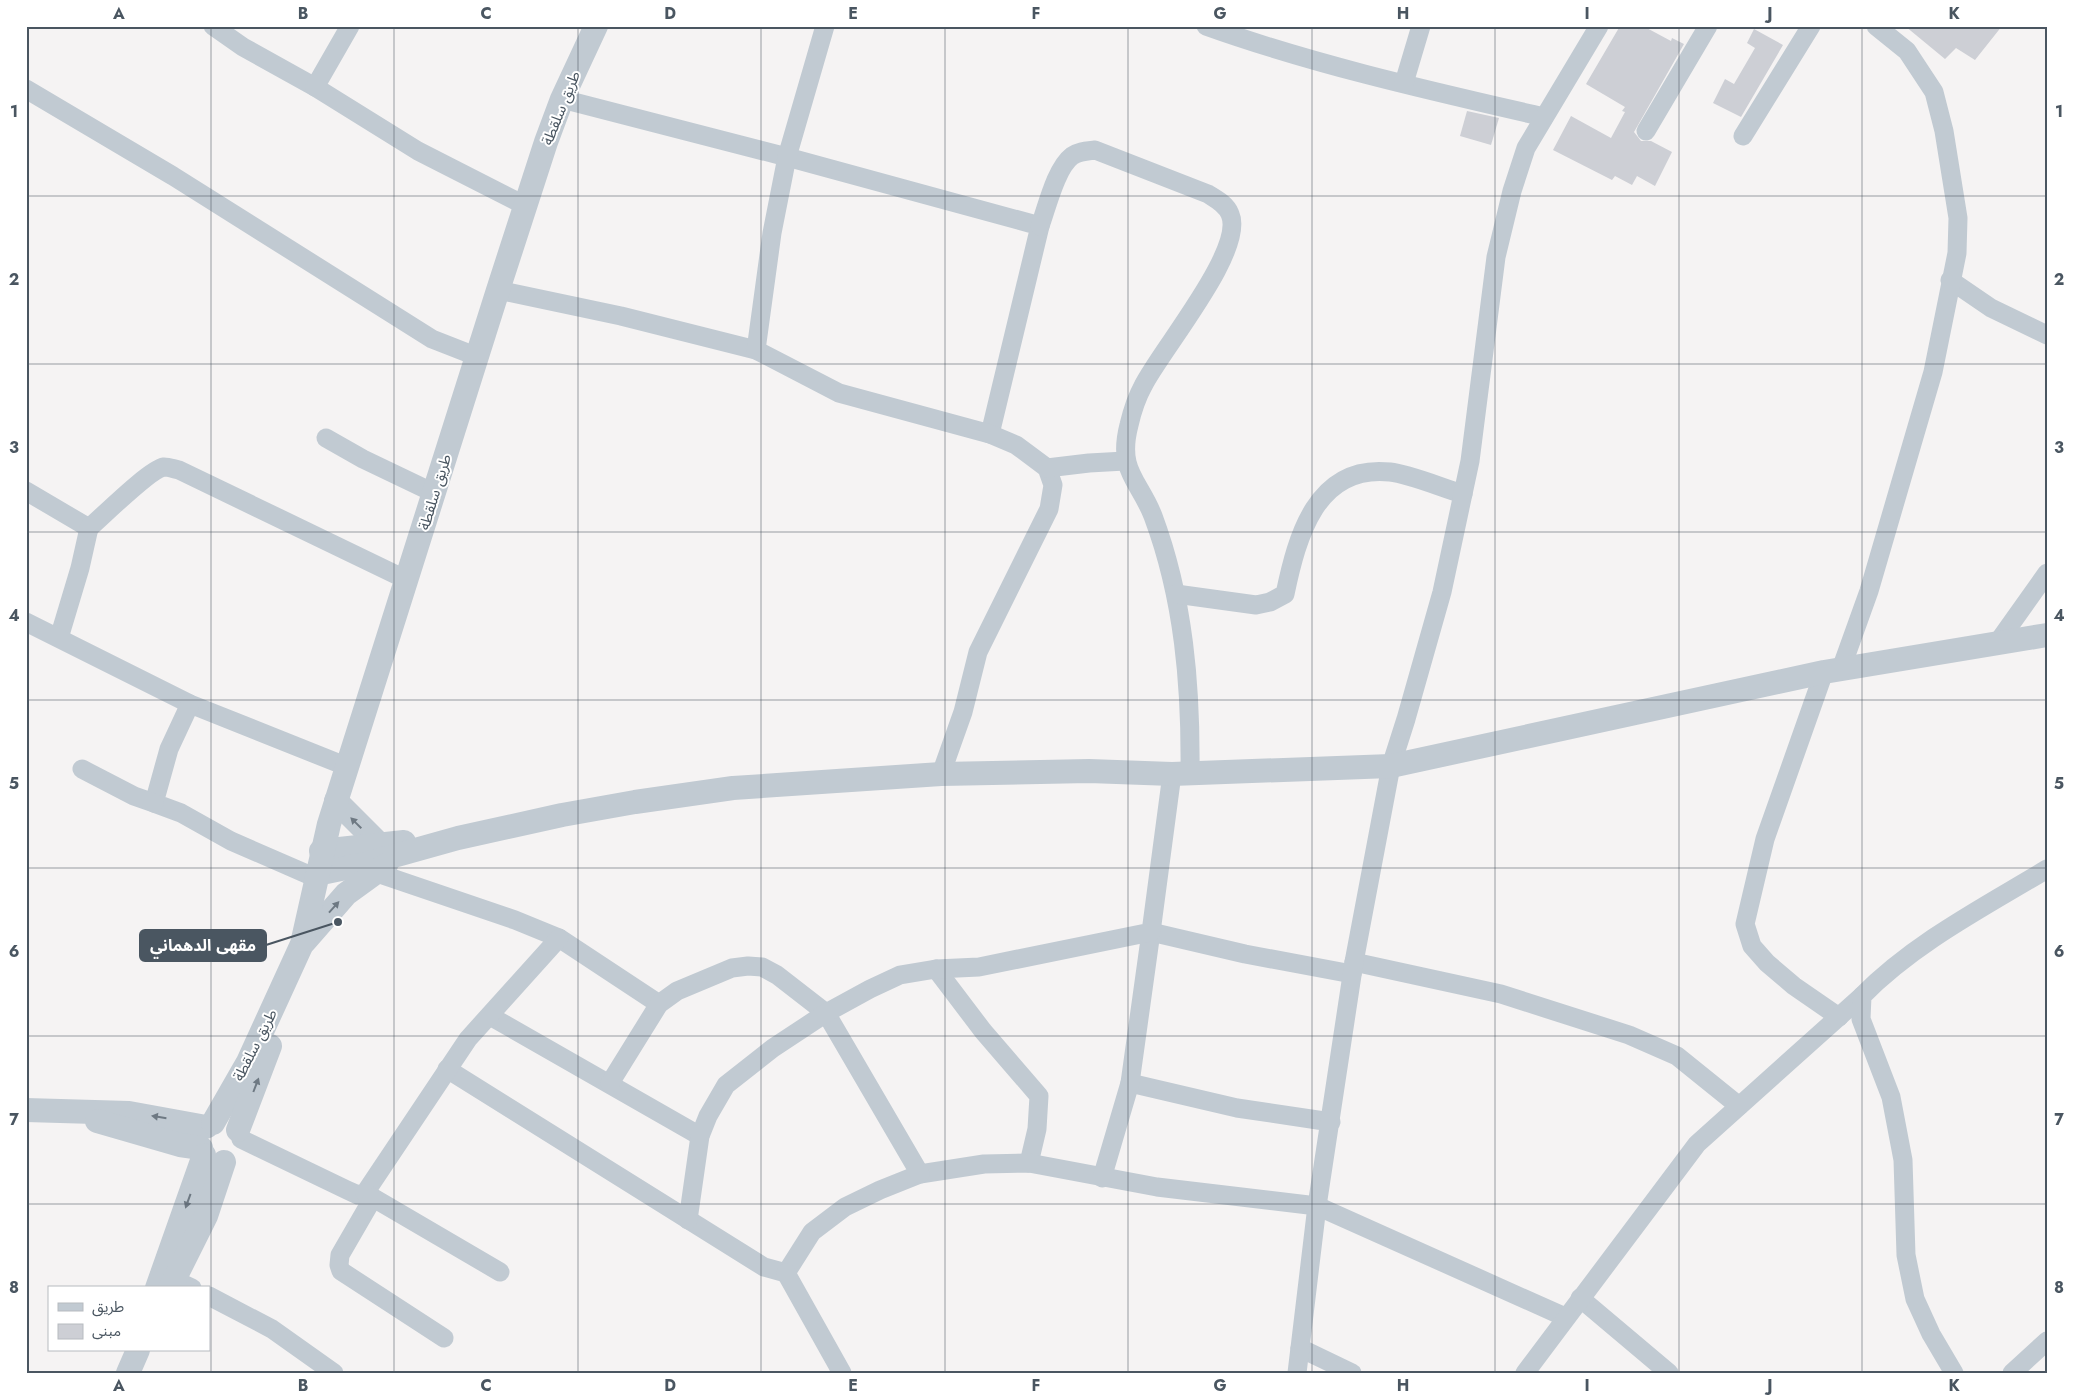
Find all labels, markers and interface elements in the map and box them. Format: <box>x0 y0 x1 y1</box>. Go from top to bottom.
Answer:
text: A <box>112 2 125 25</box>
text: B <box>298 2 308 25</box>
text: C <box>480 2 492 25</box>
text: D <box>664 2 676 25</box>
text: E <box>848 2 858 25</box>
text: F <box>1032 2 1040 25</box>
text: G <box>1213 2 1227 25</box>
text: H <box>1397 2 1409 25</box>
text: I <box>1584 2 1590 25</box>
text: J <box>1764 2 1773 25</box>
text: K <box>1948 2 1960 25</box>
street label: طريق سلقطة <box>536 68 586 148</box>
text: 1 <box>10 100 18 123</box>
text: 1 <box>2055 100 2063 123</box>
text: 2 <box>9 268 19 291</box>
text: 2 <box>2054 268 2064 291</box>
text: 3 <box>9 436 19 459</box>
text: 3 <box>2054 436 2064 459</box>
street label: طريق سلقطة <box>413 451 457 533</box>
text: 4 <box>8 604 20 627</box>
text: 4 <box>2053 604 2065 627</box>
text: 5 <box>9 772 19 795</box>
text: 5 <box>2054 772 2064 795</box>
one-way arrow <box>351 818 363 830</box>
one-way arrow <box>328 902 340 914</box>
callout: مقهى الدهماني <box>140 930 266 961</box>
text: مقهى الدهماني <box>150 934 256 959</box>
text: 6 <box>9 940 19 963</box>
text: 6 <box>2054 940 2064 963</box>
street label: طريق سلقطة <box>227 1005 283 1085</box>
one-way arrow <box>252 1077 260 1092</box>
text: 7 <box>9 1108 19 1131</box>
text: 7 <box>2054 1108 2064 1131</box>
one-way arrow <box>150 1112 166 1120</box>
one-way arrow <box>184 1194 192 1209</box>
text: 8 <box>9 1276 19 1299</box>
text: 8 <box>2054 1276 2064 1299</box>
legend <box>48 1286 210 1352</box>
text: طريق <box>92 1296 124 1318</box>
text: مبنى <box>92 1320 121 1342</box>
text: A <box>112 1374 125 1397</box>
text: B <box>298 1374 308 1397</box>
text: C <box>480 1374 492 1397</box>
text: D <box>664 1374 676 1397</box>
text: E <box>848 1374 858 1397</box>
text: F <box>1032 1374 1040 1397</box>
text: G <box>1213 1374 1227 1397</box>
text: H <box>1397 1374 1409 1397</box>
text: I <box>1584 1374 1590 1397</box>
text: J <box>1764 1374 1773 1397</box>
text: K <box>1948 1374 1960 1397</box>

